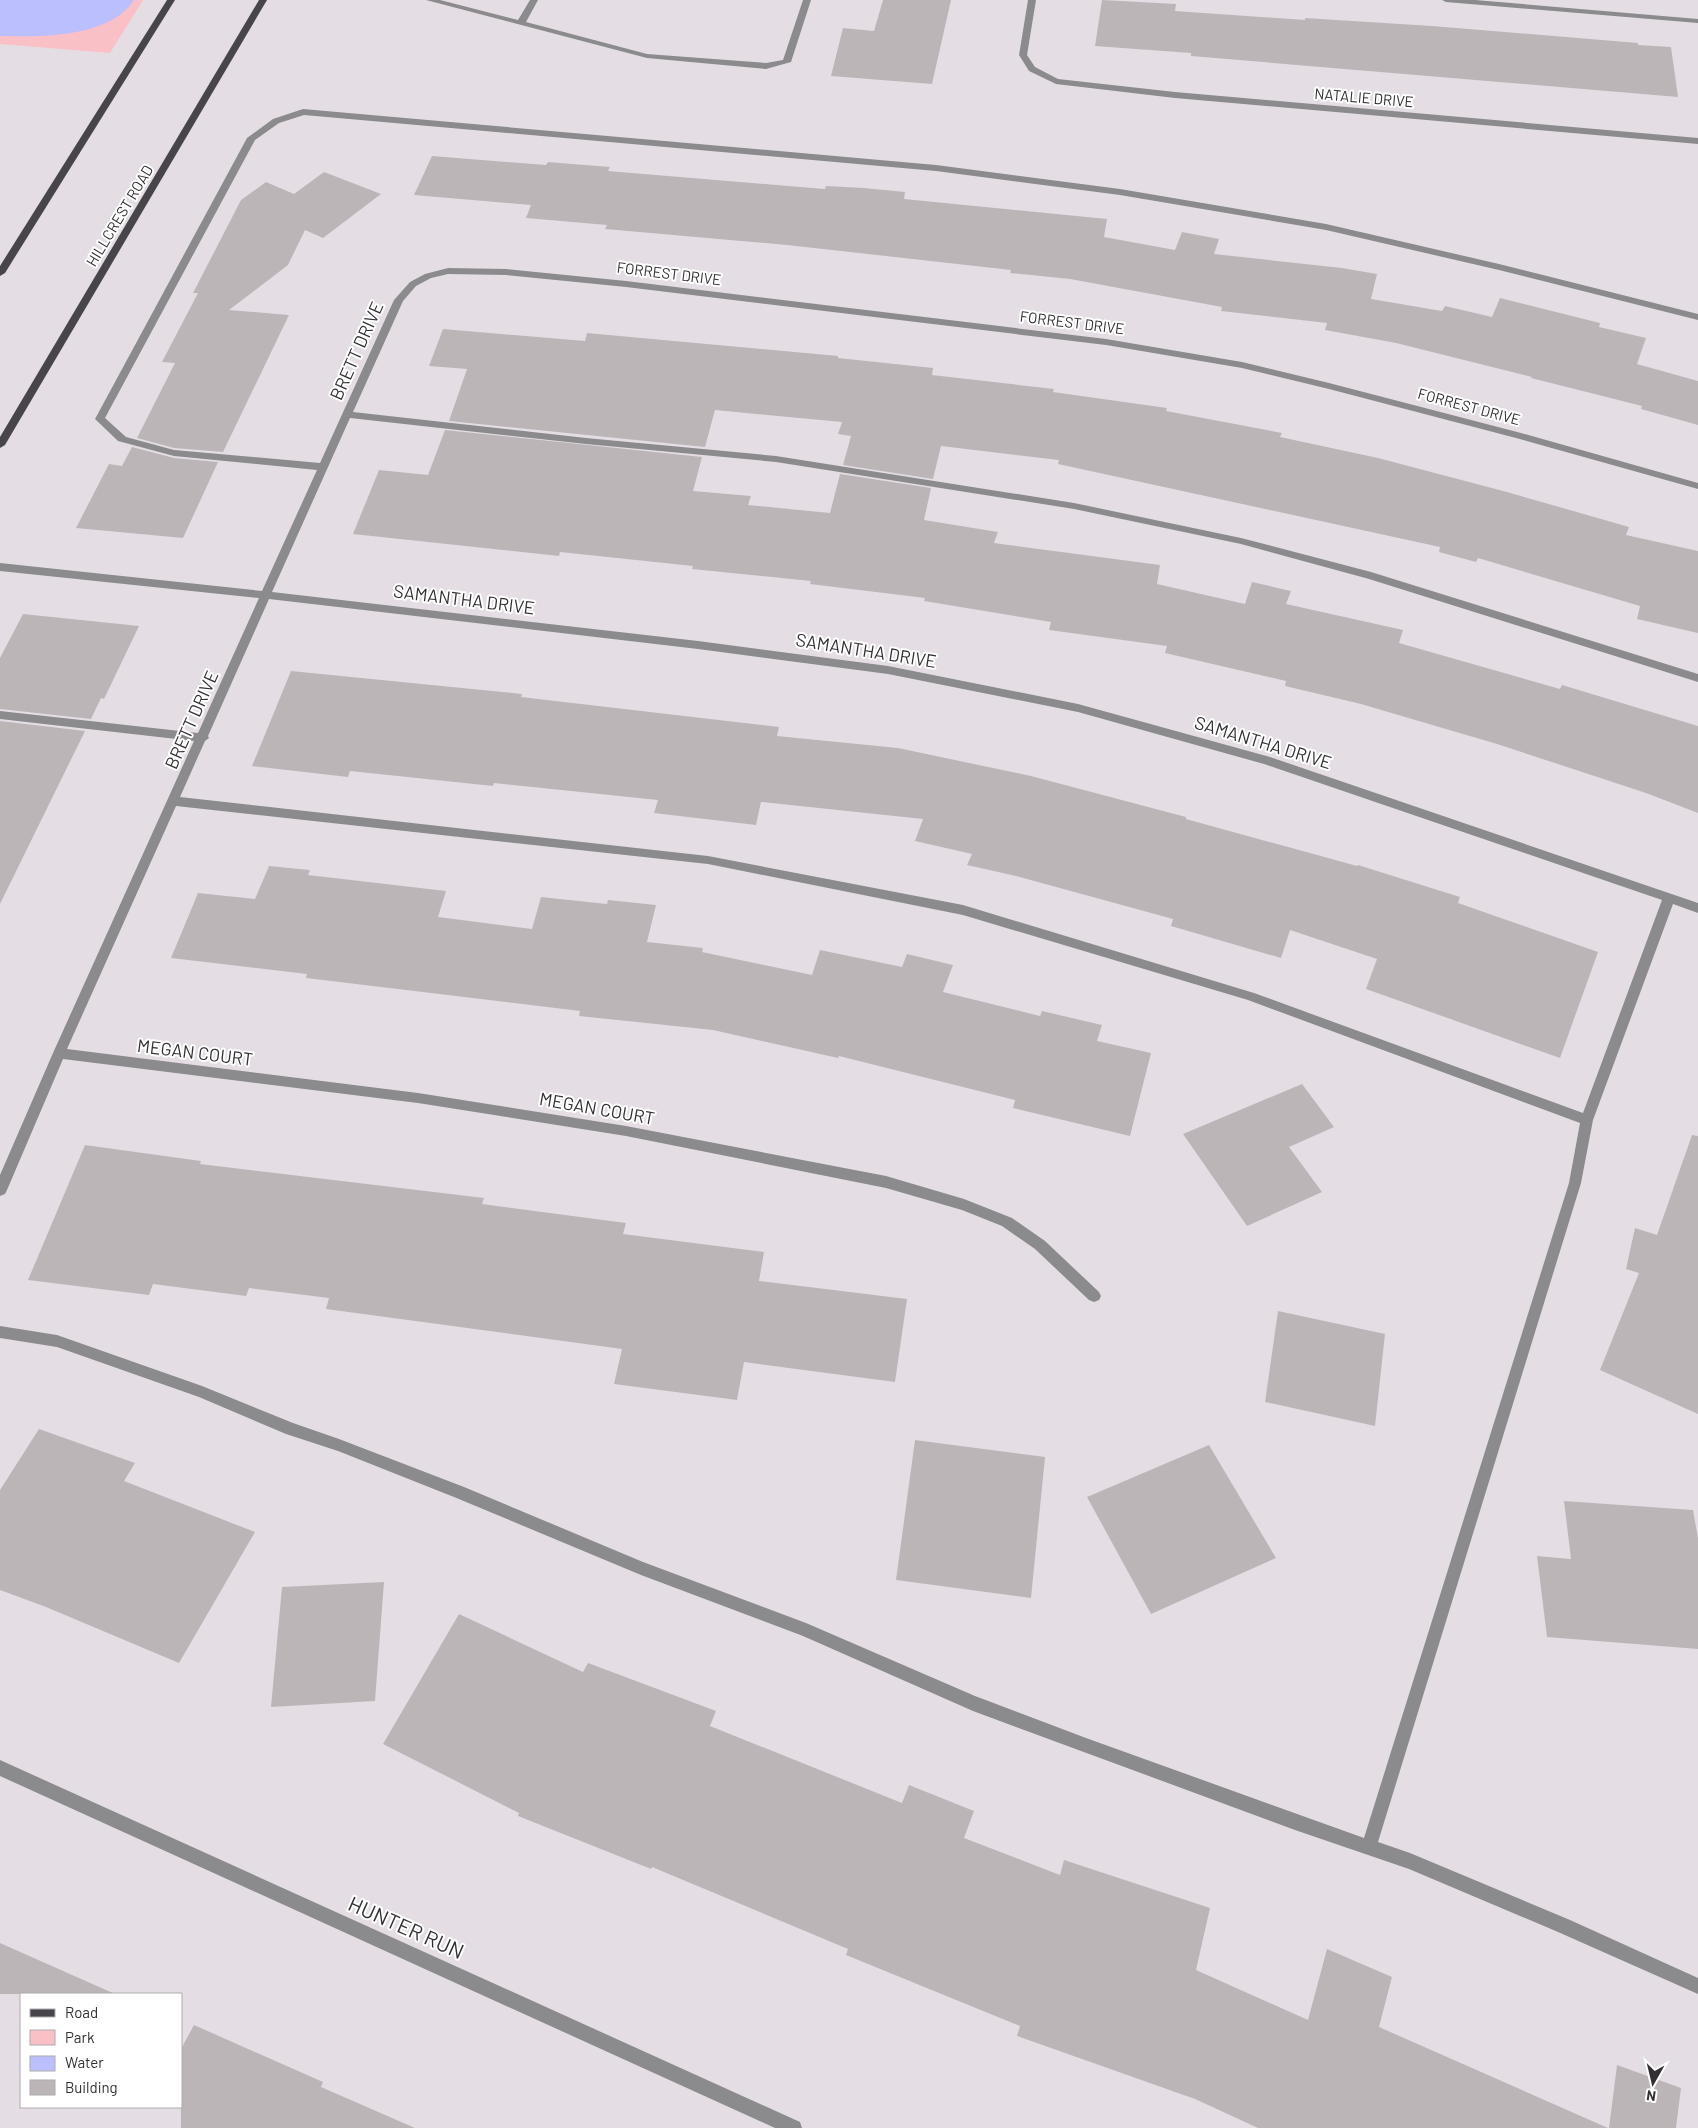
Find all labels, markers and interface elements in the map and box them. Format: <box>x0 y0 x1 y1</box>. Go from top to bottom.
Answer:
street label: NATALIE DRIVE <box>1314 84 1414 110</box>
street label: HILLCREST ROAD <box>82 162 156 269</box>
street label: FORREST DRIVE <box>616 258 722 288</box>
street label: BRETT DRIVE <box>325 298 388 403</box>
street label: FORREST DRIVE <box>1019 307 1125 337</box>
street label: FORREST DRIVE <box>1416 384 1522 428</box>
street label: SAMANTHA DRIVE <box>392 579 536 619</box>
street label: SAMANTHA DRIVE <box>794 628 938 672</box>
street label: BRETT DRIVE <box>160 667 223 772</box>
street label: SAMANTHA DRIVE <box>1192 711 1334 773</box>
street label: MEGAN COURT <box>136 1034 254 1070</box>
street label: MEGAN COURT <box>538 1087 656 1129</box>
street label: HUNTER RUN <box>345 1890 468 1963</box>
legend <box>20 1993 182 2108</box>
text: Road <box>65 2003 98 2021</box>
text: Park <box>65 2028 95 2046</box>
text: Water <box>65 2053 104 2071</box>
north arrow <box>1628 2058 1678 2108</box>
text: Building <box>65 2078 118 2096</box>
text: N <box>1645 2087 1657 2105</box>

